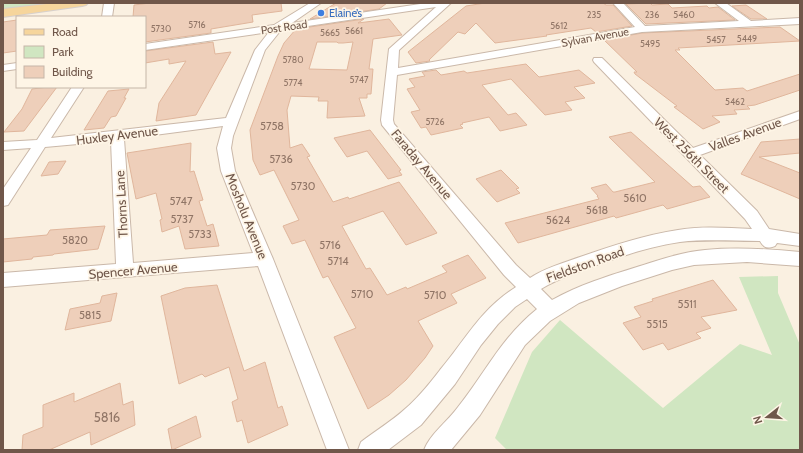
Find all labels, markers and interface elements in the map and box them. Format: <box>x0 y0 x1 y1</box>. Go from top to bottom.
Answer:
place label: Elaine’s <box>329 6 363 20</box>
marker: Elaine’s <box>316 8 326 18</box>
house number: 235 <box>587 9 601 20</box>
house number: 236 <box>645 9 659 20</box>
house number: 5460 <box>673 9 695 20</box>
legend <box>16 16 146 88</box>
street label: Post Road <box>260 17 308 37</box>
house number: 5716 <box>188 19 206 30</box>
house number: 5612 <box>550 20 568 31</box>
house number: 5730 <box>151 23 171 34</box>
text: Road <box>52 24 78 39</box>
street label: Sylvan Avenue <box>560 24 630 50</box>
house number: 5661 <box>345 25 363 36</box>
house number: 5665 <box>320 27 340 38</box>
house number: 5449 <box>737 33 757 44</box>
house number: 5457 <box>706 34 726 45</box>
house number: 5495 <box>640 38 660 49</box>
text: Park <box>52 44 74 59</box>
house number: 5780 <box>282 54 304 65</box>
text: Building <box>52 64 94 79</box>
house number: 5747 <box>350 74 369 85</box>
house number: 5774 <box>284 77 302 88</box>
house number: 5462 <box>725 96 745 107</box>
street label: Valles Avenue <box>707 113 784 155</box>
street label: West 256th Street <box>651 114 733 196</box>
house number: 5726 <box>425 116 445 127</box>
house number: 5758 <box>260 119 284 133</box>
street label: Huxley Avenue <box>75 122 159 148</box>
street label: Faraday Avenue <box>388 126 456 203</box>
house number: 5736 <box>269 152 293 166</box>
street label: Thorns Lane <box>111 170 131 238</box>
street label: Mosholu Avenue <box>223 171 272 262</box>
house number: 5730 <box>290 179 316 193</box>
house number: 5610 <box>623 191 647 205</box>
house number: 5747 <box>170 194 193 208</box>
house number: 5618 <box>586 203 608 217</box>
house number: 5737 <box>171 212 194 226</box>
house number: 5624 <box>546 213 571 227</box>
house number: 5733 <box>188 227 212 241</box>
house number: 5820 <box>62 233 88 247</box>
house number: 5716 <box>319 238 341 252</box>
street label: Fieldston Road <box>544 243 626 285</box>
house number: 5714 <box>327 254 349 268</box>
street label: Spencer Avenue <box>88 258 179 282</box>
house number: 5710 <box>351 287 374 301</box>
house number: 5710 <box>424 288 447 302</box>
house number: 5511 <box>677 297 697 311</box>
house number: 5815 <box>79 308 101 322</box>
house number: 5515 <box>646 317 668 331</box>
north arrow <box>747 397 787 437</box>
house number: 5816 <box>94 409 120 425</box>
text: N <box>750 414 765 426</box>

